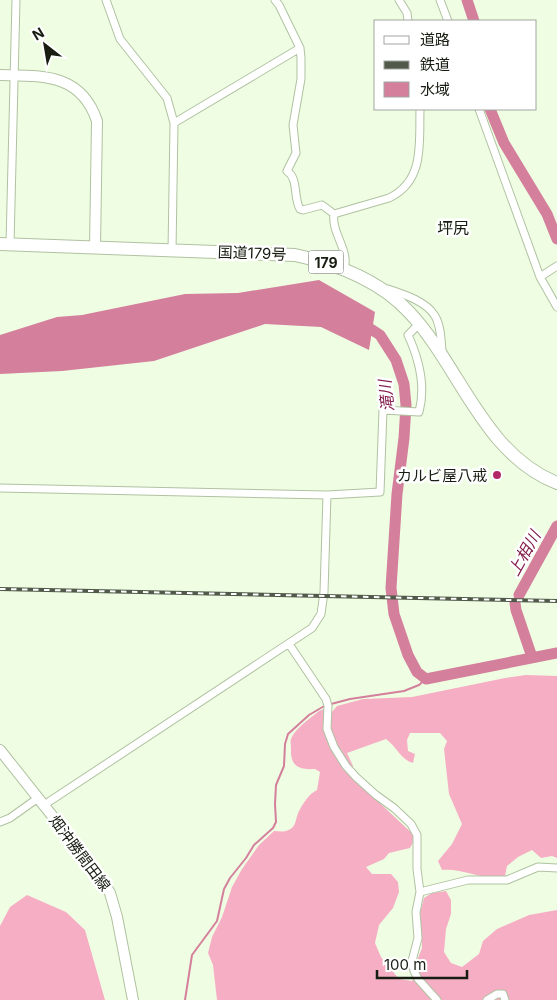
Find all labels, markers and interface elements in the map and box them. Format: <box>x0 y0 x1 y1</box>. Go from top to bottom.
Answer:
north arrow <box>20 20 70 70</box>
legend <box>374 20 537 110</box>
text: N <box>29 23 47 43</box>
text: 道路 <box>420 30 450 49</box>
text: 鉄道 <box>420 55 450 74</box>
text: 水域 <box>420 80 450 99</box>
district label: 坪尻 <box>437 218 469 238</box>
street label: 国道179号 <box>217 242 287 264</box>
road number: 179 <box>308 250 344 274</box>
water label: 滝川 <box>374 377 398 413</box>
place label: カルビ屋八戒 <box>397 466 487 485</box>
marker: カルビ屋八戒 <box>491 469 503 481</box>
water label: 上相川 <box>504 525 545 579</box>
street label: 畑沖勝間田線 <box>45 811 115 895</box>
scale bar <box>377 948 467 980</box>
text: 100 m <box>384 955 426 974</box>

